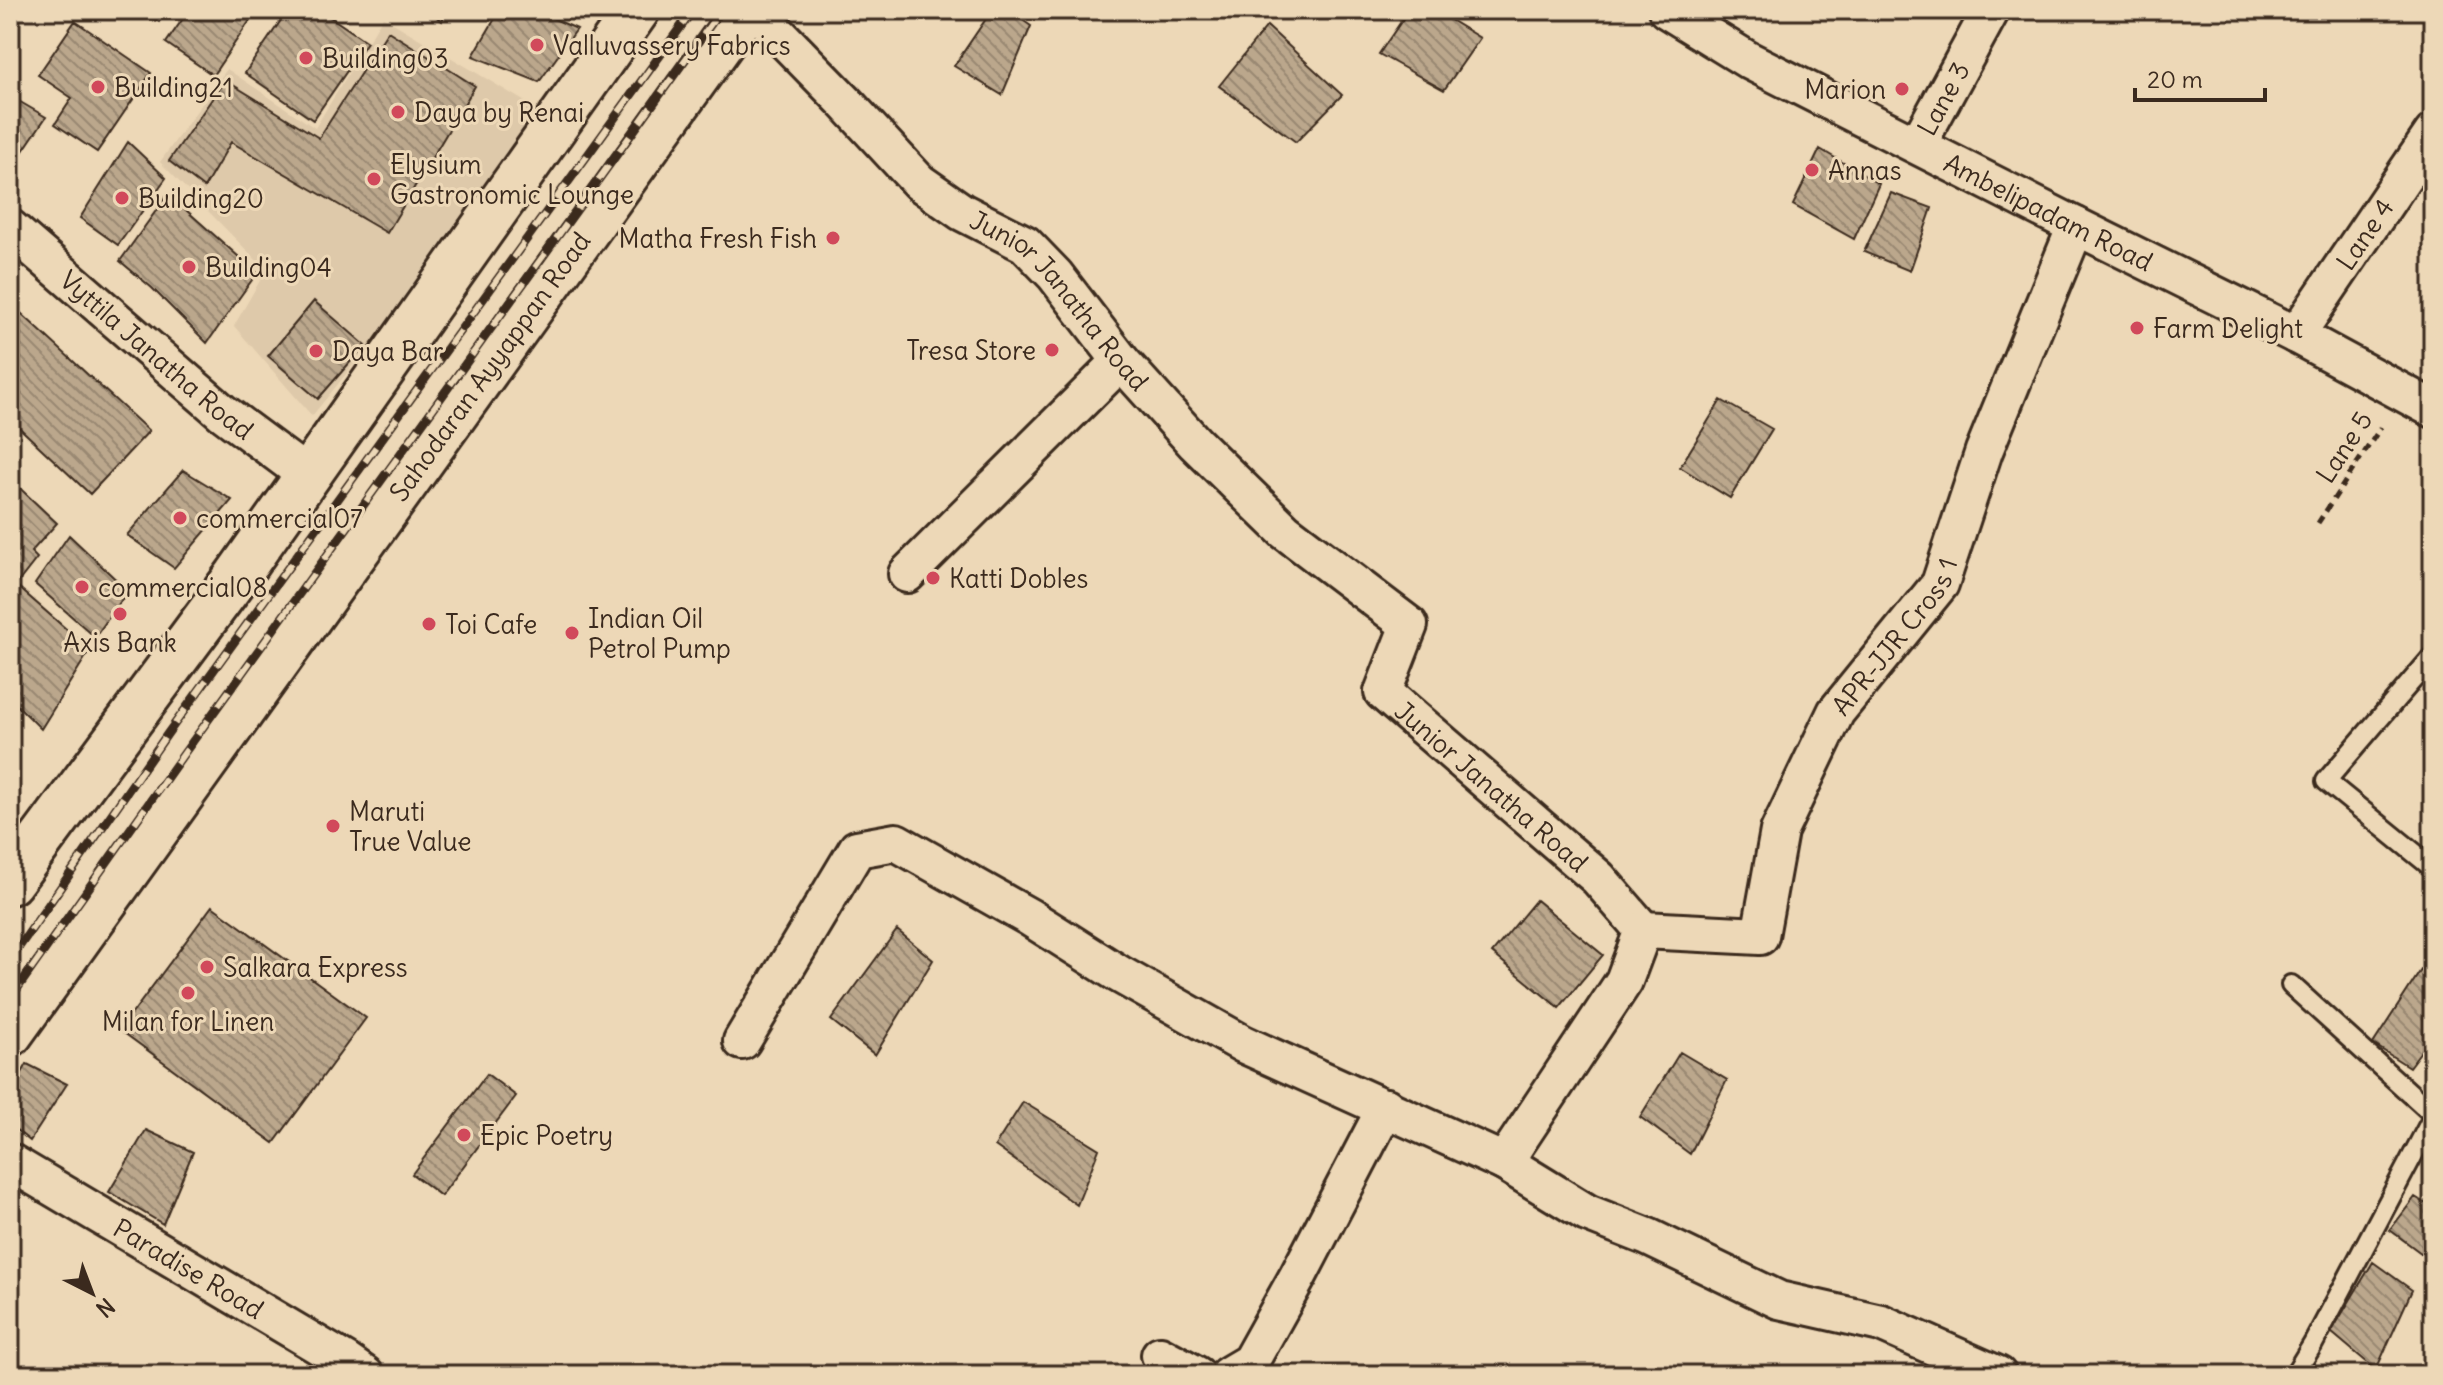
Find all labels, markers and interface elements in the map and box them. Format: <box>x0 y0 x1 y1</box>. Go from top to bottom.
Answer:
place label: Valluvassery Fabrics <box>553 29 791 62</box>
marker: Valluvassery Fabrics <box>528 36 546 54</box>
place label: Building03 <box>322 42 448 75</box>
marker: Building03 <box>297 49 315 67</box>
scale bar <box>2135 52 2265 102</box>
street label: Lane 3 <box>1910 56 1976 141</box>
text: 20 m <box>2147 64 2203 94</box>
place label: Building21 <box>114 71 233 104</box>
place label: Marion <box>1804 73 1886 106</box>
marker: Building21 <box>89 78 107 96</box>
marker: Marion <box>1893 80 1911 98</box>
place label: Daya by Renai <box>414 96 584 129</box>
marker: Daya by Renai <box>389 103 407 121</box>
street label: Ambelipadam Road <box>1939 146 2158 278</box>
place label: Elysium Gastronomic Lounge <box>390 148 634 211</box>
place label: Annas <box>1828 154 1901 187</box>
marker: Annas <box>1803 161 1821 179</box>
marker: Elysium Gastronomic Lounge <box>365 170 383 188</box>
place label: Building20 <box>138 182 264 215</box>
marker: Building20 <box>113 189 131 207</box>
street label: Lane 4 <box>2329 192 2400 276</box>
street label: Junior Janatha Road <box>965 203 1156 397</box>
place label: Matha Fresh Fish <box>619 222 817 255</box>
street label: Sahodaran Ayyappan Road <box>382 225 597 507</box>
marker: Matha Fresh Fish <box>824 229 842 247</box>
place label: Building04 <box>205 251 332 284</box>
marker: Building04 <box>180 258 198 276</box>
street label: Vyttila Janatha Road <box>53 263 260 446</box>
place label: Farm Delight <box>2153 312 2303 345</box>
marker: Farm Delight <box>2128 319 2146 337</box>
place label: Tresa Store <box>906 334 1036 367</box>
place label: Daya Bar <box>332 335 444 368</box>
marker: Tresa Store <box>1043 341 1061 359</box>
marker: Daya Bar <box>307 342 325 360</box>
street label: Lane 5 <box>2309 405 2379 489</box>
place label: commercial07 <box>196 502 363 535</box>
marker: commercial07 <box>171 509 189 527</box>
street label: APR-JJR Cross 1 <box>1824 554 1964 722</box>
place label: Katti Dobles <box>949 562 1088 595</box>
marker: Katti Dobles <box>924 569 942 587</box>
place label: commercial08 <box>98 571 267 604</box>
marker: commercial08 <box>73 578 91 596</box>
place label: Indian Oil Petrol Pump <box>588 602 731 665</box>
marker: Axis Bank <box>111 605 129 623</box>
place label: Toi Cafe <box>445 608 537 641</box>
marker: Toi Cafe <box>420 615 438 633</box>
marker: Indian Oil Petrol Pump <box>563 624 581 642</box>
place label: Axis Bank <box>63 626 177 659</box>
street label: Junior Janatha Road <box>1389 694 1595 879</box>
place label: Maruti True Value <box>349 795 472 858</box>
marker: Maruti True Value <box>324 817 342 835</box>
place label: Salkara Express <box>223 951 408 984</box>
marker: Salkara Express <box>198 958 216 976</box>
marker: Milan for Linen <box>179 984 197 1002</box>
place label: Milan for Linen <box>102 1005 274 1038</box>
place label: Epic Poetry <box>480 1119 613 1152</box>
marker: Epic Poetry <box>455 1126 473 1144</box>
street label: Paradise Road <box>108 1211 270 1326</box>
north arrow <box>52 1253 132 1333</box>
text: N <box>90 1292 120 1323</box>

